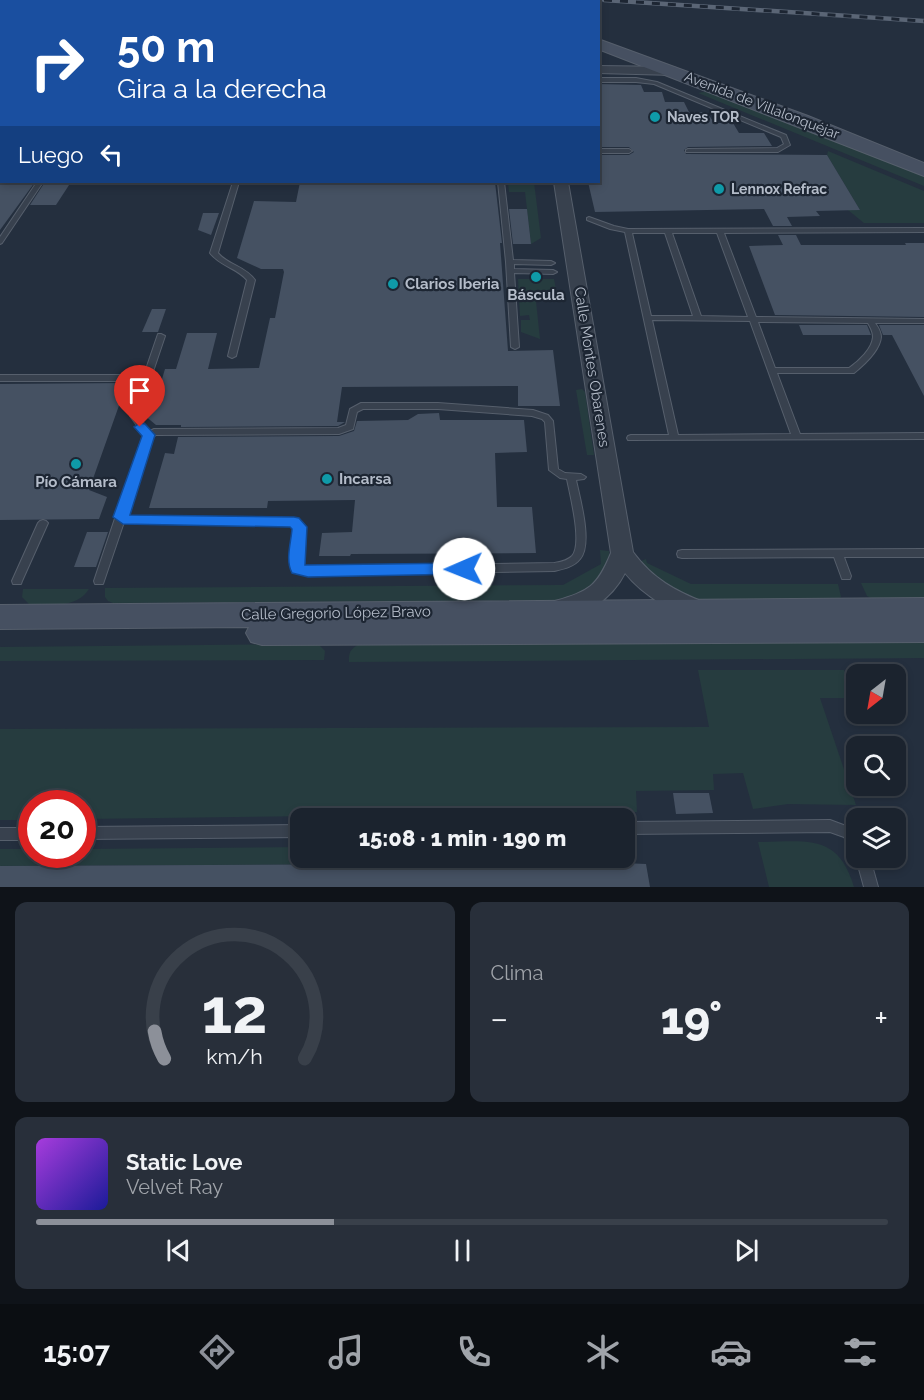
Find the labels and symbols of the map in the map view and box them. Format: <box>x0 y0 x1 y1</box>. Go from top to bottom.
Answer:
street label: Avenida de Villalonquéjar <box>682 68 842 142</box>
place label: Naves TOR <box>667 109 740 125</box>
marker: Naves TOR <box>648 110 662 124</box>
place label: Lennox Refrac <box>731 181 827 197</box>
marker: Lennox Refrac <box>712 182 726 196</box>
marker: Báscula <box>529 270 543 284</box>
place label: Clarios Iberia <box>405 275 500 293</box>
marker: Clarios Iberia <box>386 277 400 291</box>
place label: Báscula <box>507 286 565 304</box>
street label: Calle Montes Obarenes <box>570 286 614 448</box>
pin <box>114 365 165 427</box>
marker: Pío Cámara <box>69 457 83 471</box>
place label: Incarsa <box>339 470 392 488</box>
marker: Incarsa <box>320 472 334 486</box>
place label: Pío Cámara <box>35 473 117 491</box>
position arrow <box>432 537 496 601</box>
street label: Calle Gregorio López Bravo <box>241 602 431 624</box>
north arrow <box>846 664 906 724</box>
speed limit sign: 20 <box>18 790 96 868</box>

